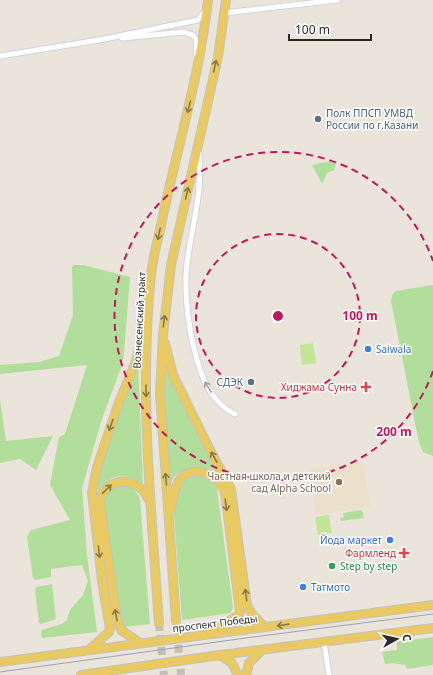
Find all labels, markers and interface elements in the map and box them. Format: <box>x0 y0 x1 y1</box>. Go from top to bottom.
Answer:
scale bar <box>289 16 371 42</box>
text: 100 m <box>295 21 330 38</box>
one-way arrow <box>212 60 220 73</box>
one-way arrow <box>184 100 192 113</box>
place label: Полк ППСП УМВД России по г.Казани <box>326 106 418 132</box>
marker: Полк ППСП УМВД России по г.Казани <box>313 114 323 124</box>
one-way arrow <box>184 187 192 200</box>
one-way arrow <box>155 227 163 240</box>
street label: Вознесенский тракт <box>129 271 149 369</box>
text: 100 m <box>342 307 378 324</box>
centre of rings <box>271 309 285 323</box>
one-way arrow <box>161 315 168 328</box>
place label: Saiwala <box>376 342 411 356</box>
marker: Saiwala <box>363 344 373 354</box>
place label: СДЭК <box>217 375 244 389</box>
marker: СДЭК <box>246 377 256 387</box>
place label: Хиджама Сунна <box>281 380 357 394</box>
one-way arrow <box>204 381 212 393</box>
marker: Хиджама Сунна <box>360 381 372 393</box>
one-way arrow <box>142 384 150 397</box>
one-way arrow <box>106 419 114 431</box>
text: 200 m <box>376 423 412 440</box>
one-way arrow <box>209 451 217 463</box>
place label: Частная школа и детский сад Alpha School <box>208 469 331 495</box>
one-way arrow <box>162 472 169 485</box>
marker: Частная школа и детский сад Alpha School <box>334 477 344 487</box>
one-way arrow <box>102 484 112 493</box>
one-way arrow <box>223 498 230 511</box>
place label: Йода маркет <box>320 533 382 547</box>
marker: Йода маркет <box>385 535 395 545</box>
one-way arrow <box>96 545 103 558</box>
place label: Фармленд <box>345 546 396 560</box>
marker: Фармленд <box>399 548 409 558</box>
place label: Step by step <box>340 559 397 573</box>
marker: Step by step <box>327 561 337 571</box>
place label: Татмото <box>311 580 350 594</box>
marker: Татмото <box>298 582 308 592</box>
one-way arrow <box>242 589 250 602</box>
one-way arrow <box>112 609 120 622</box>
street label: проспект Победы <box>172 611 258 635</box>
north arrow <box>377 619 417 659</box>
one-way arrow <box>277 621 290 629</box>
text: С <box>399 633 415 642</box>

